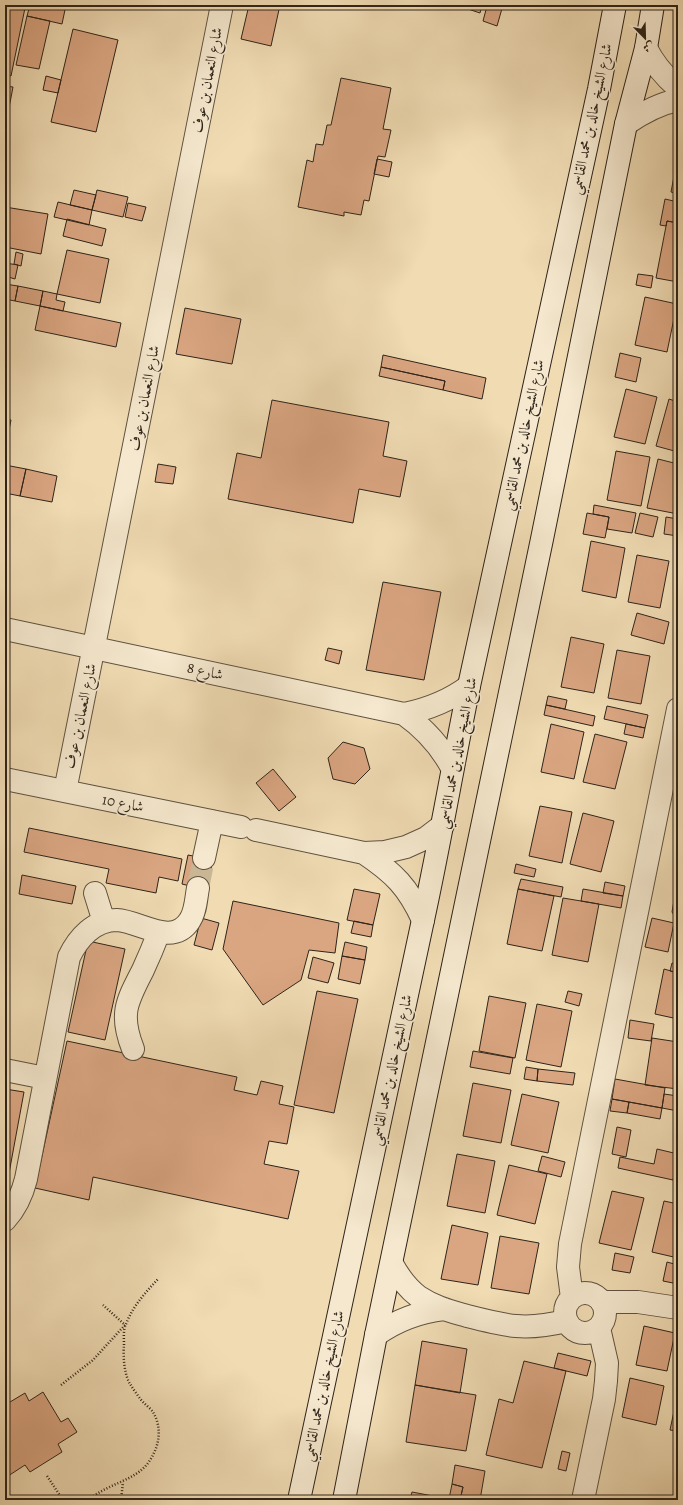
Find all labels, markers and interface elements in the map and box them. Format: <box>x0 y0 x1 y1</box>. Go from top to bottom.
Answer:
north arrow <box>625 18 665 58</box>
street label: شارع النعمان بن عوف <box>187 25 230 135</box>
text: ش <box>641 38 657 56</box>
street label: شارع الشيخ خالد بن محمد القاسمي <box>565 42 621 197</box>
street label: شارع النعمان بن عوف <box>124 343 167 453</box>
street label: شارع الشيخ خالد بن محمد القاسمي <box>497 358 553 513</box>
street label: شارع 8 <box>185 657 225 687</box>
street label: شارع النعمان بن عوف <box>59 661 104 771</box>
street label: شارع الشيخ خالد بن محمد القاسمي <box>432 676 485 831</box>
street label: شارع 10 <box>100 789 146 820</box>
street label: شارع الشيخ خالد بن محمد القاسمي <box>365 993 421 1148</box>
street label: شارع الشيخ خالد بن محمد القاسمي <box>297 1309 353 1464</box>

